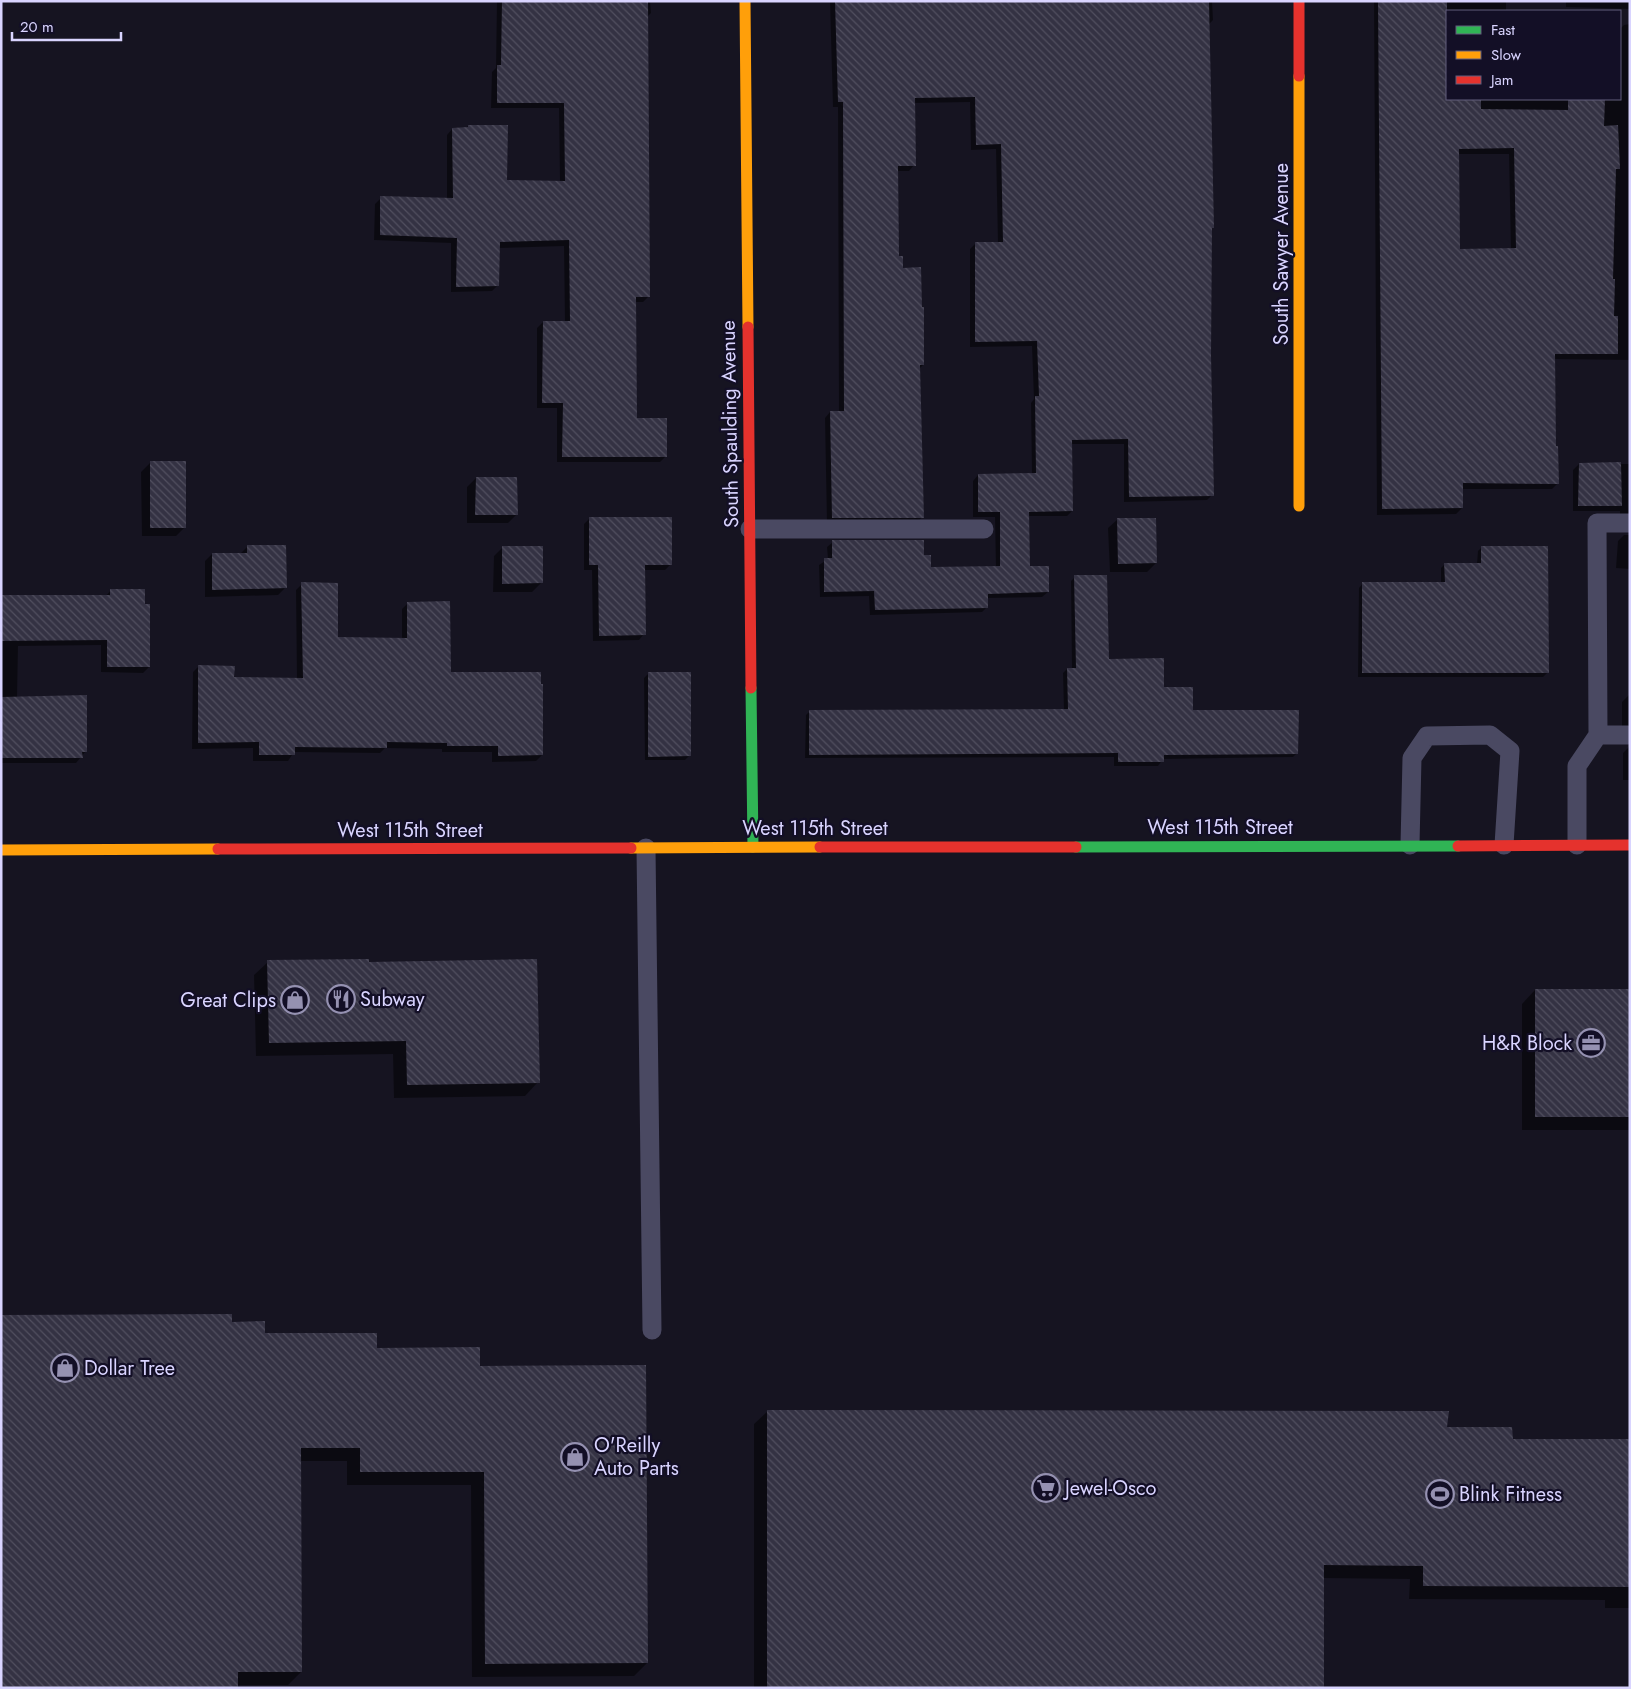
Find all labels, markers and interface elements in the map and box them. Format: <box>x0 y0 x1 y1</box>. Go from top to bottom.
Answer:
scale bar <box>12 10 121 42</box>
legend <box>1446 10 1621 100</box>
text: 20 m <box>20 16 54 38</box>
text: Fast <box>1491 19 1515 41</box>
text: Slow <box>1491 44 1522 66</box>
text: Jam <box>1489 69 1514 91</box>
street label: South Sawyer Avenue <box>1267 163 1296 345</box>
street label: South Spaulding Avenue <box>714 320 746 528</box>
street label: West 115th Street <box>1147 813 1293 842</box>
street label: West 115th Street <box>742 814 888 843</box>
street label: West 115th Street <box>337 816 483 845</box>
restaurant icon: Subway <box>326 984 356 1014</box>
shop icon: Great Clips <box>280 985 310 1015</box>
place label: Subway <box>360 985 425 1014</box>
place label: Great Clips <box>180 986 276 1015</box>
office icon: H&R Block <box>1576 1028 1606 1058</box>
place label: H&R Block <box>1482 1029 1572 1058</box>
shop icon: Dollar Tree <box>50 1353 80 1383</box>
place label: Dollar Tree <box>84 1354 175 1383</box>
place label: O'Reilly Auto Parts <box>594 1431 679 1483</box>
shop icon: O'Reilly Auto Parts <box>560 1442 590 1472</box>
supermarket icon: Jewel-Osco <box>1031 1473 1061 1503</box>
place label: Jewel-Osco <box>1062 1474 1157 1503</box>
sports icon: Blink Fitness <box>1425 1479 1455 1509</box>
place label: Blink Fitness <box>1459 1480 1562 1509</box>

